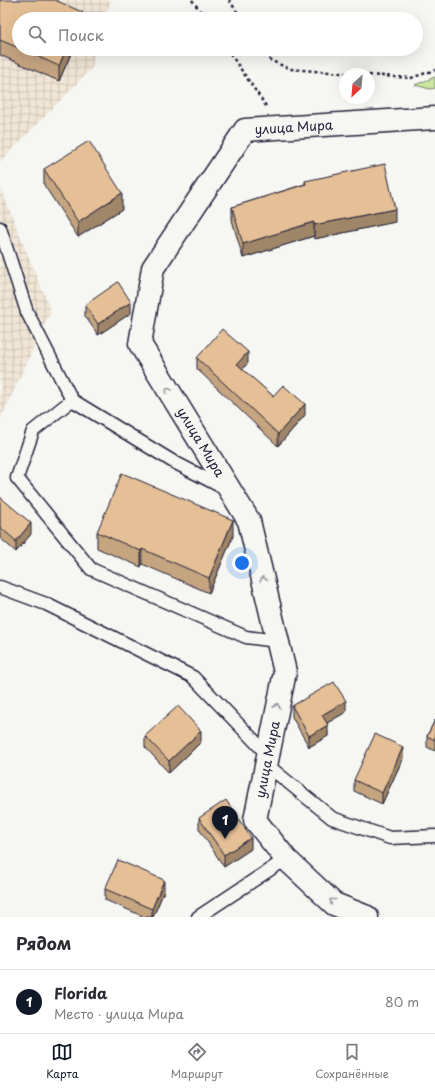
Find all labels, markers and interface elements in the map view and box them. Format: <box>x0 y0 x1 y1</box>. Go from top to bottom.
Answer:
search box <box>12 12 423 56</box>
icon: search <box>26 23 48 45</box>
text: Поиск <box>58 23 104 46</box>
north arrow <box>339 68 375 104</box>
street label: улица Мира <box>254 114 334 138</box>
one-way arrow <box>166 387 173 394</box>
street label: улица Мира <box>173 403 230 481</box>
your location <box>232 553 252 573</box>
one-way arrow <box>259 576 267 583</box>
one-way arrow <box>273 703 281 709</box>
street label: улица Мира <box>250 718 284 800</box>
pin: 1 <box>212 806 238 839</box>
one-way arrow <box>329 898 336 905</box>
text: Рядом <box>16 930 71 956</box>
text: Florida <box>54 981 107 1004</box>
text: 1 <box>26 992 32 1011</box>
text: 80 m <box>385 992 419 1011</box>
text: Место · улица Мира <box>54 1004 184 1023</box>
tab: Карта <box>46 1041 78 1082</box>
tab: Маршрут <box>171 1041 223 1082</box>
tab: Сохранённые <box>315 1041 389 1082</box>

